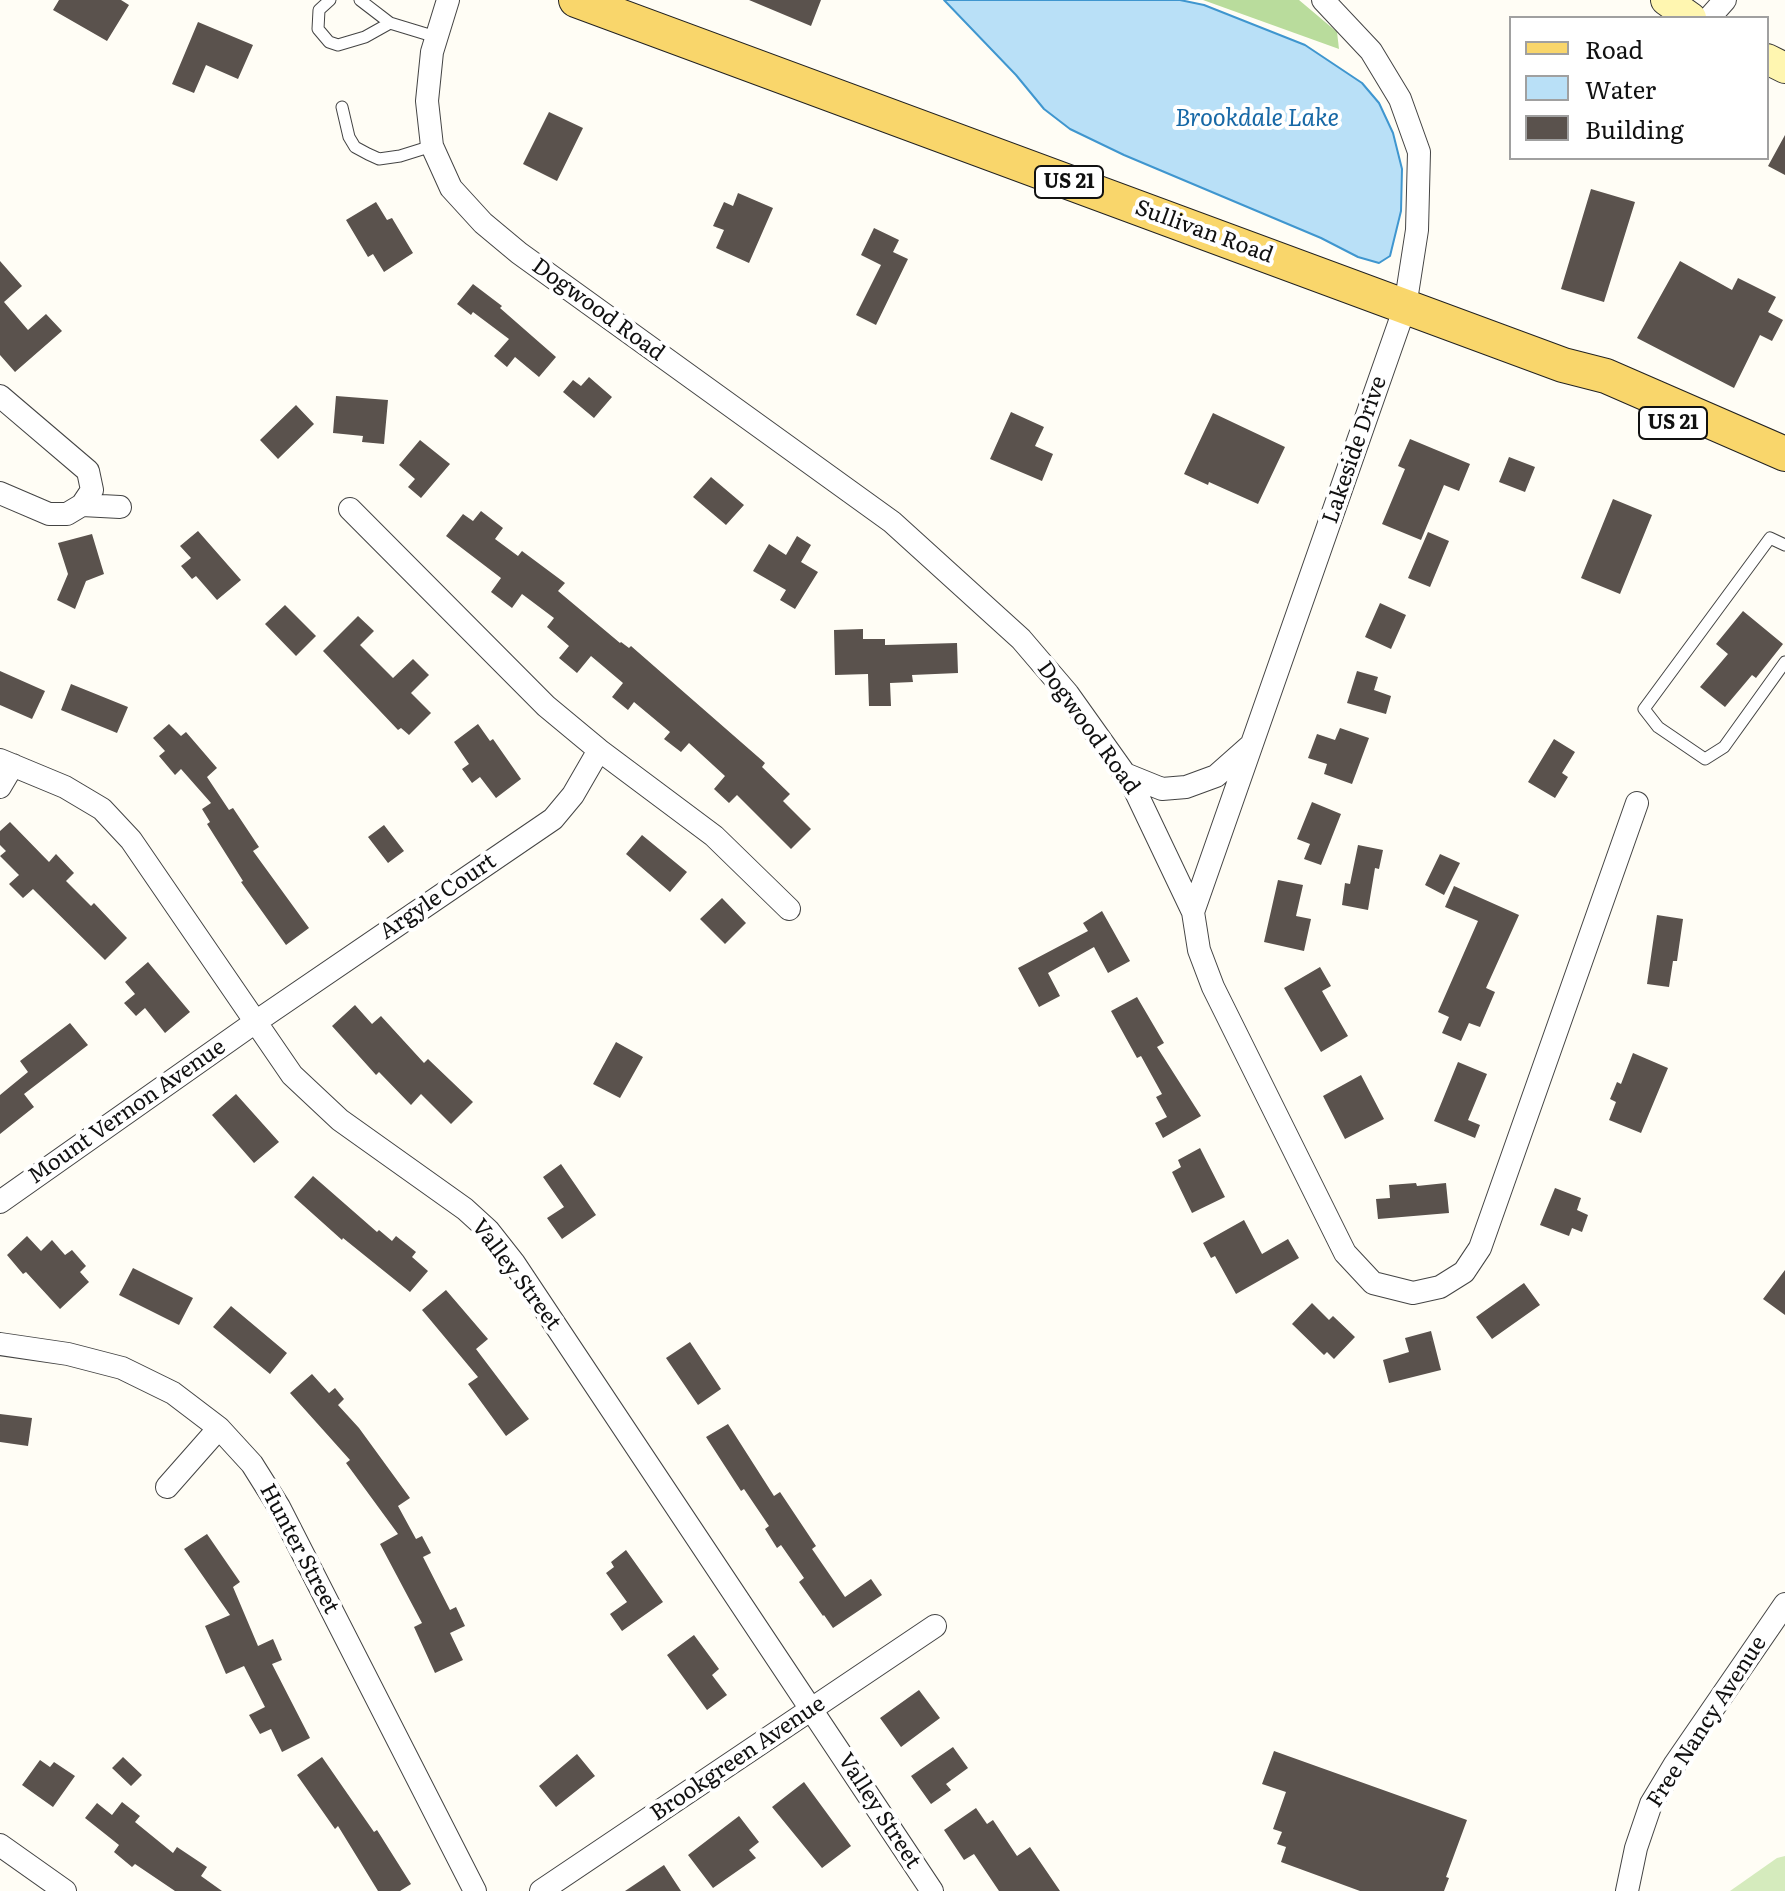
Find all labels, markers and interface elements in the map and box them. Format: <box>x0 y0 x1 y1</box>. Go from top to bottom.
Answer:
legend <box>1509 16 1769 160</box>
text: Road <box>1585 31 1643 66</box>
text: Water <box>1585 71 1656 106</box>
water label: Brookdale Lake <box>1175 105 1339 133</box>
text: Building <box>1585 111 1684 146</box>
road number: US 21 <box>1035 166 1103 198</box>
street label: Sullivan Road <box>1131 195 1277 269</box>
street label: Dogwood Road <box>526 253 670 367</box>
street label: Lakeside Drive <box>1317 373 1393 527</box>
road number: US 21 <box>1639 407 1707 439</box>
street label: Dogwood Road <box>1031 656 1145 800</box>
street label: Argyle Court <box>375 848 501 946</box>
street label: Mount Vernon Avenue <box>23 1034 231 1190</box>
street label: Valley Street <box>466 1214 566 1336</box>
street label: Hunter Street <box>254 1479 344 1619</box>
street label: Free Nancy Avenue <box>1642 1631 1772 1813</box>
street label: Brookgreen Avenue <box>646 1691 830 1827</box>
street label: Valley Street <box>832 1748 926 1874</box>

